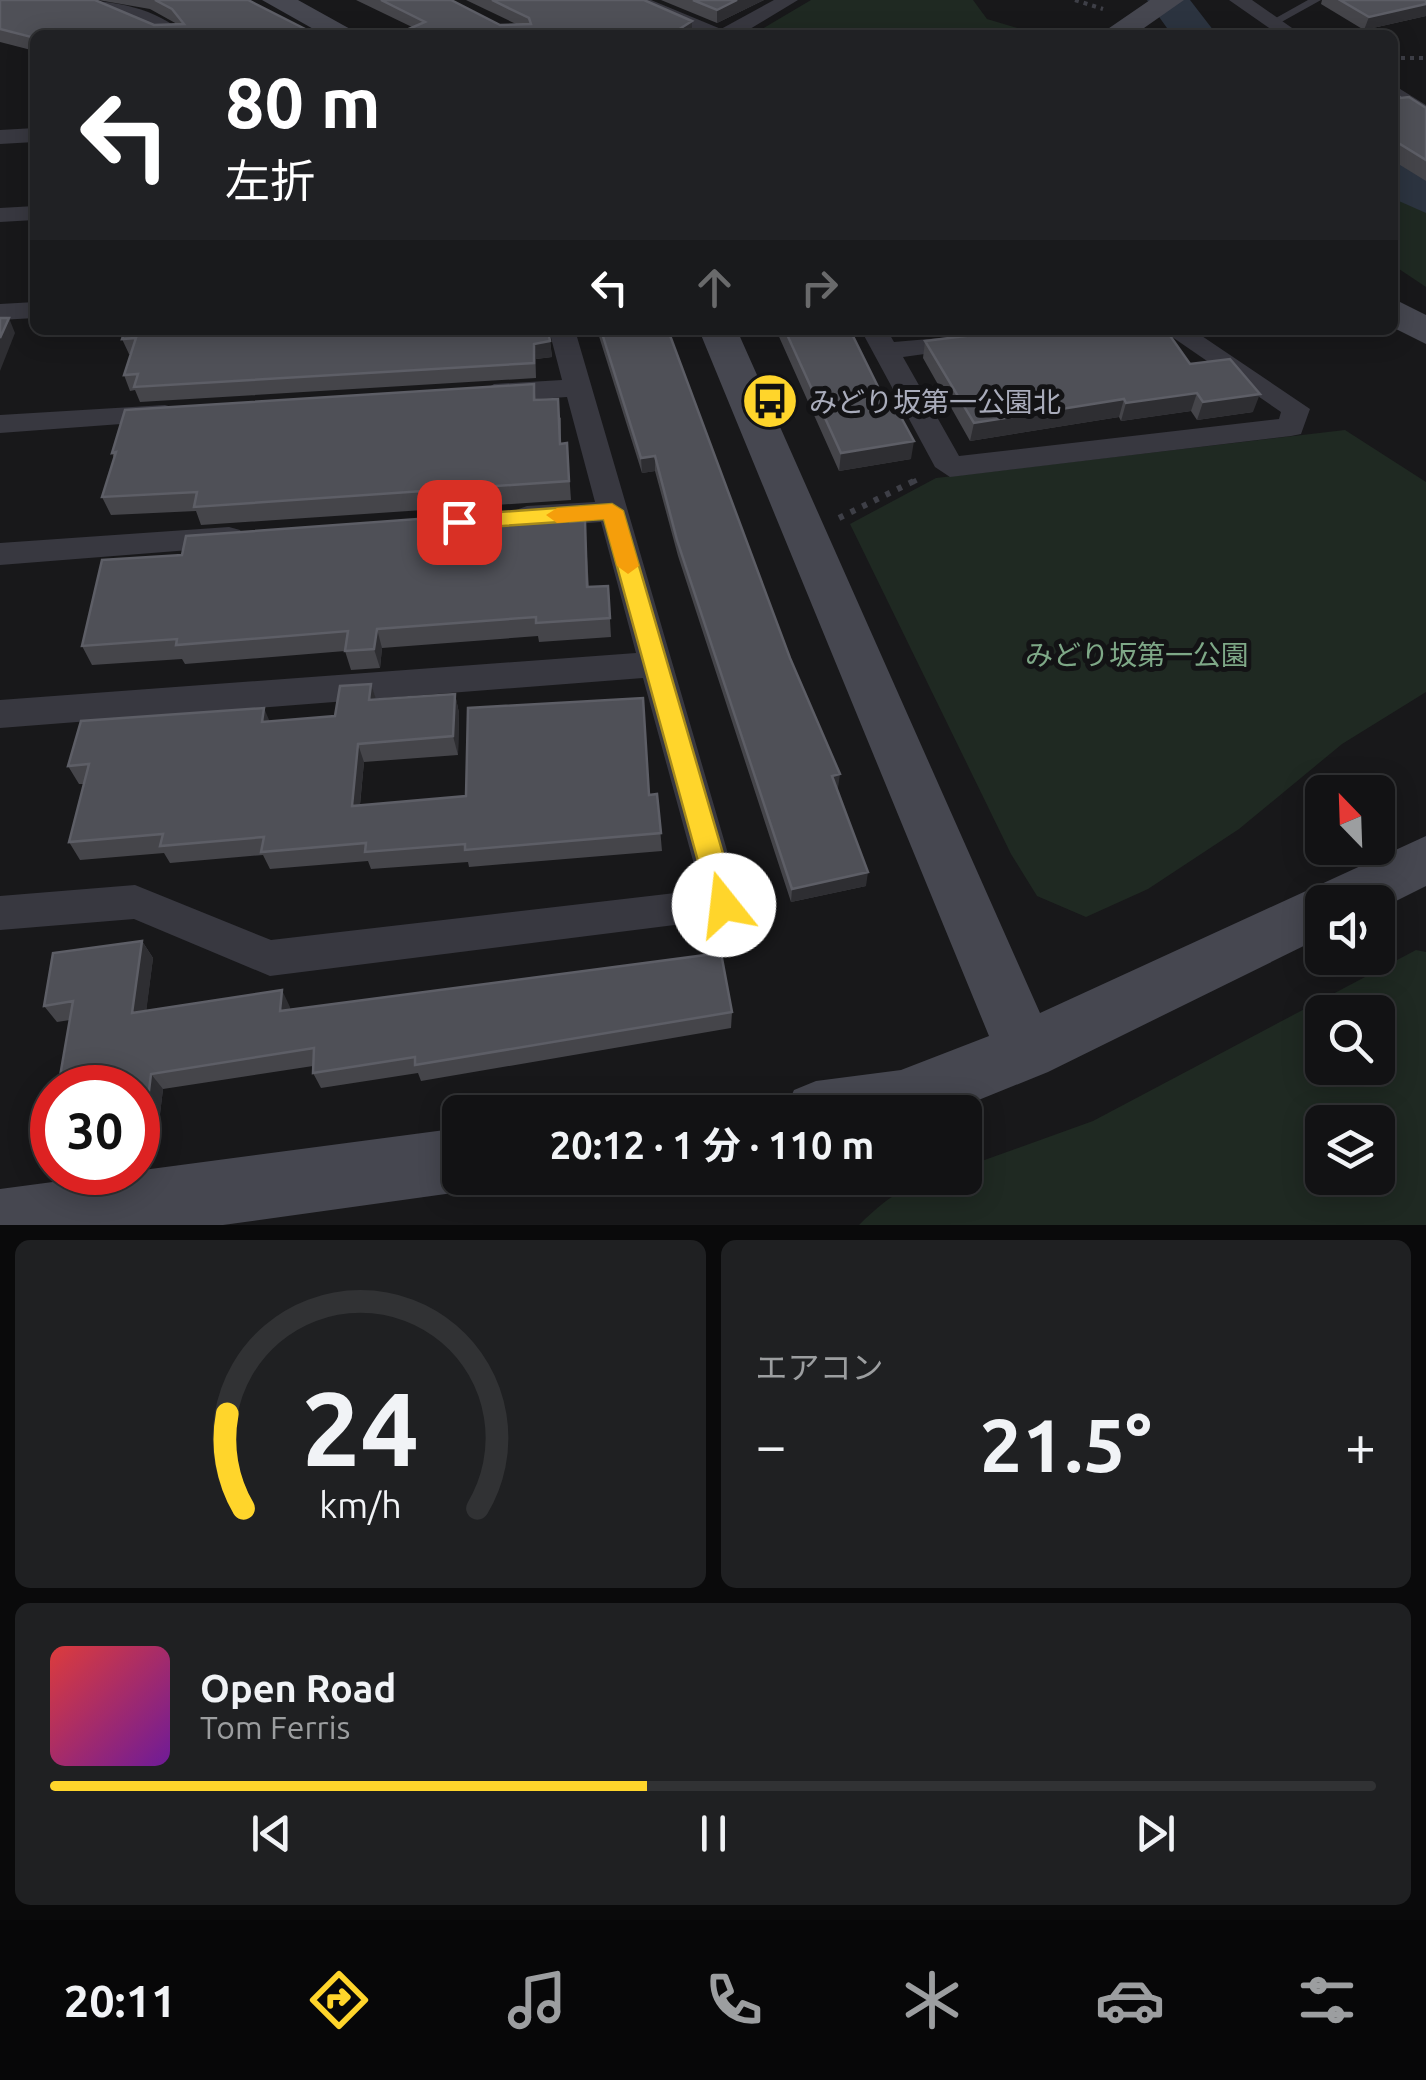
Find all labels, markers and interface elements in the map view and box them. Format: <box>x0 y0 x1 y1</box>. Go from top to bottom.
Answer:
text: 80 m <box>225 63 381 141</box>
icon: left <box>60 70 190 200</box>
text: 左折 <box>225 155 315 206</box>
icon: left <box>582 260 637 315</box>
icon: ahead <box>687 260 742 315</box>
icon: right <box>792 260 847 315</box>
bus stop icon: みどり坂第一公園北 <box>740 371 800 431</box>
place label: みどり坂第一公園北 <box>809 386 1061 417</box>
pin <box>417 480 502 565</box>
icon: arrive <box>432 495 487 550</box>
park label: みどり坂第一公園 <box>1025 639 1249 670</box>
north arrow <box>1305 775 1395 865</box>
map controls <box>1305 775 1395 1195</box>
position arrow <box>672 853 776 957</box>
button: sound <box>1305 885 1395 975</box>
button: search <box>1305 995 1395 1085</box>
speed limit sign: 30 <box>30 1065 160 1195</box>
button: layers <box>1305 1105 1395 1195</box>
text: 20:12 · 1 分 · 110 m <box>550 1124 874 1166</box>
text: エアコン <box>756 1349 884 1385</box>
text: 24 <box>302 1369 419 1486</box>
text: 21.5° <box>980 1402 1152 1486</box>
text: − <box>756 1414 787 1475</box>
text: + <box>1345 1414 1376 1475</box>
text: km/h <box>319 1485 402 1525</box>
text: Open Road <box>200 1667 396 1709</box>
text: Tom Ferris <box>200 1709 350 1745</box>
icon: previous <box>244 1806 299 1861</box>
icon: pause <box>686 1806 741 1861</box>
icon: next <box>1128 1806 1183 1861</box>
icon: directions <box>304 1965 374 2035</box>
icon: music <box>502 1965 572 2035</box>
icon: phone <box>699 1965 769 2035</box>
icon: climate <box>897 1965 967 2035</box>
icon: car <box>1095 1965 1165 2035</box>
icon: filters <box>1292 1965 1362 2035</box>
text: 20:11 <box>64 1975 176 2026</box>

